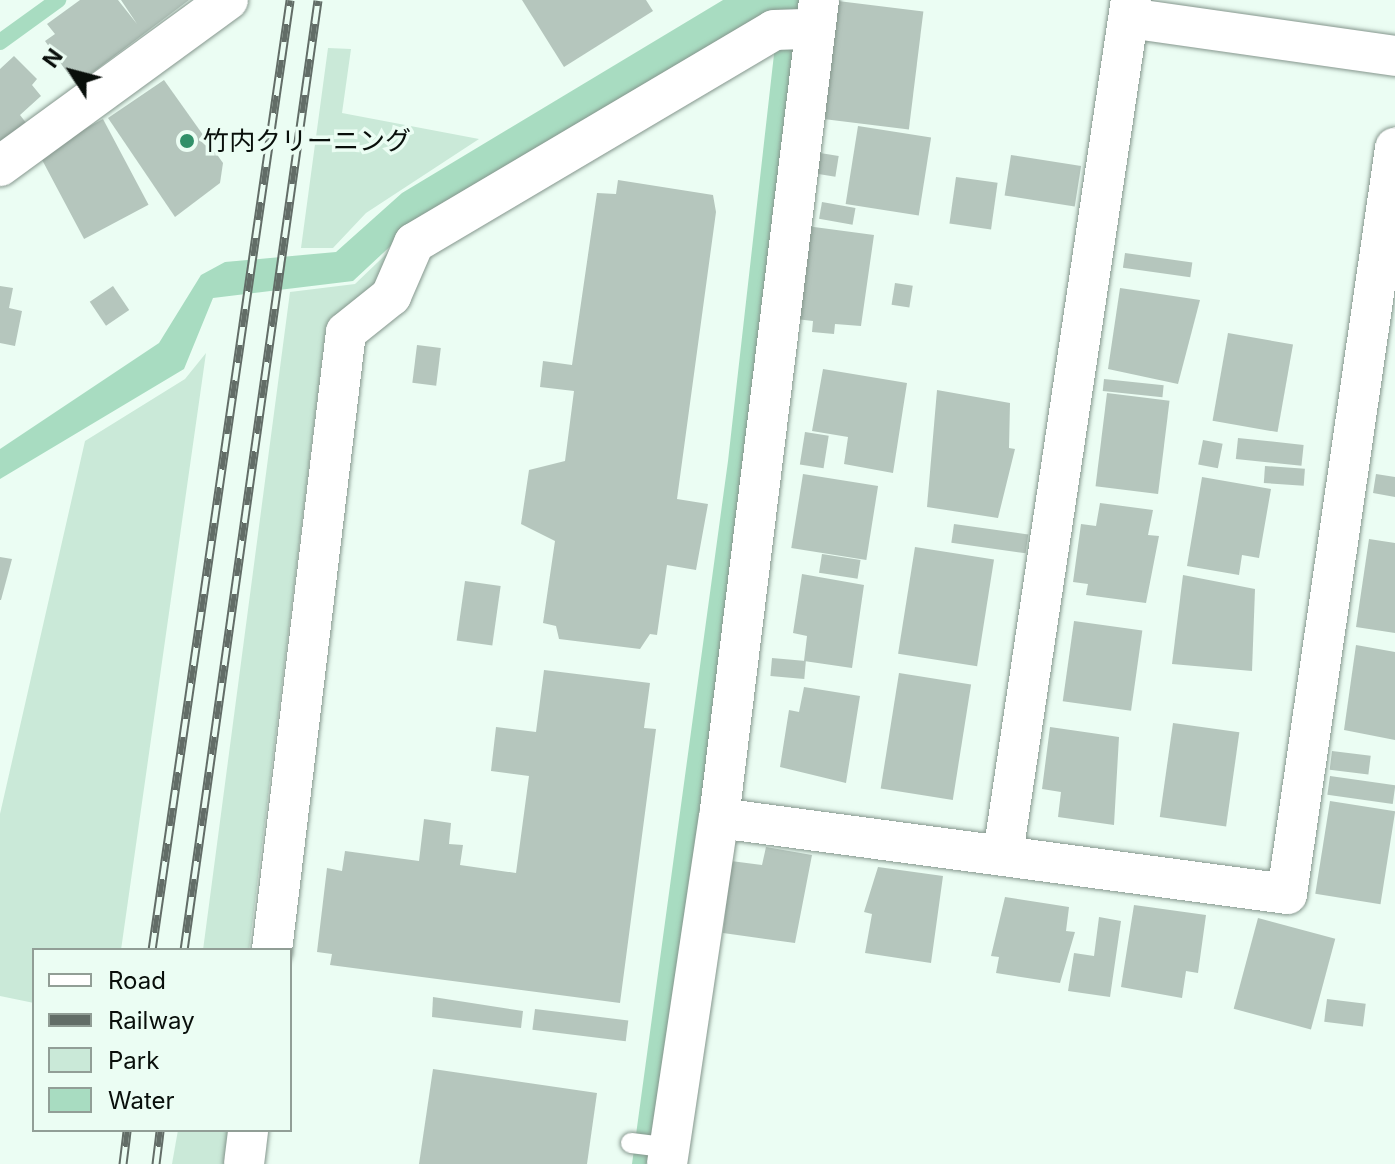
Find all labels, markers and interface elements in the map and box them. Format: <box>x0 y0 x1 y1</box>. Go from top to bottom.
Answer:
north arrow <box>32 32 112 112</box>
text: N <box>37 43 68 72</box>
place label: 竹内クリーニング <box>203 125 411 157</box>
marker: 竹内クリーニング <box>178 132 196 150</box>
legend <box>32 948 292 1132</box>
text: Road <box>108 966 166 995</box>
text: Railway <box>108 1006 195 1035</box>
text: Park <box>108 1046 159 1075</box>
text: Water <box>108 1086 175 1115</box>

